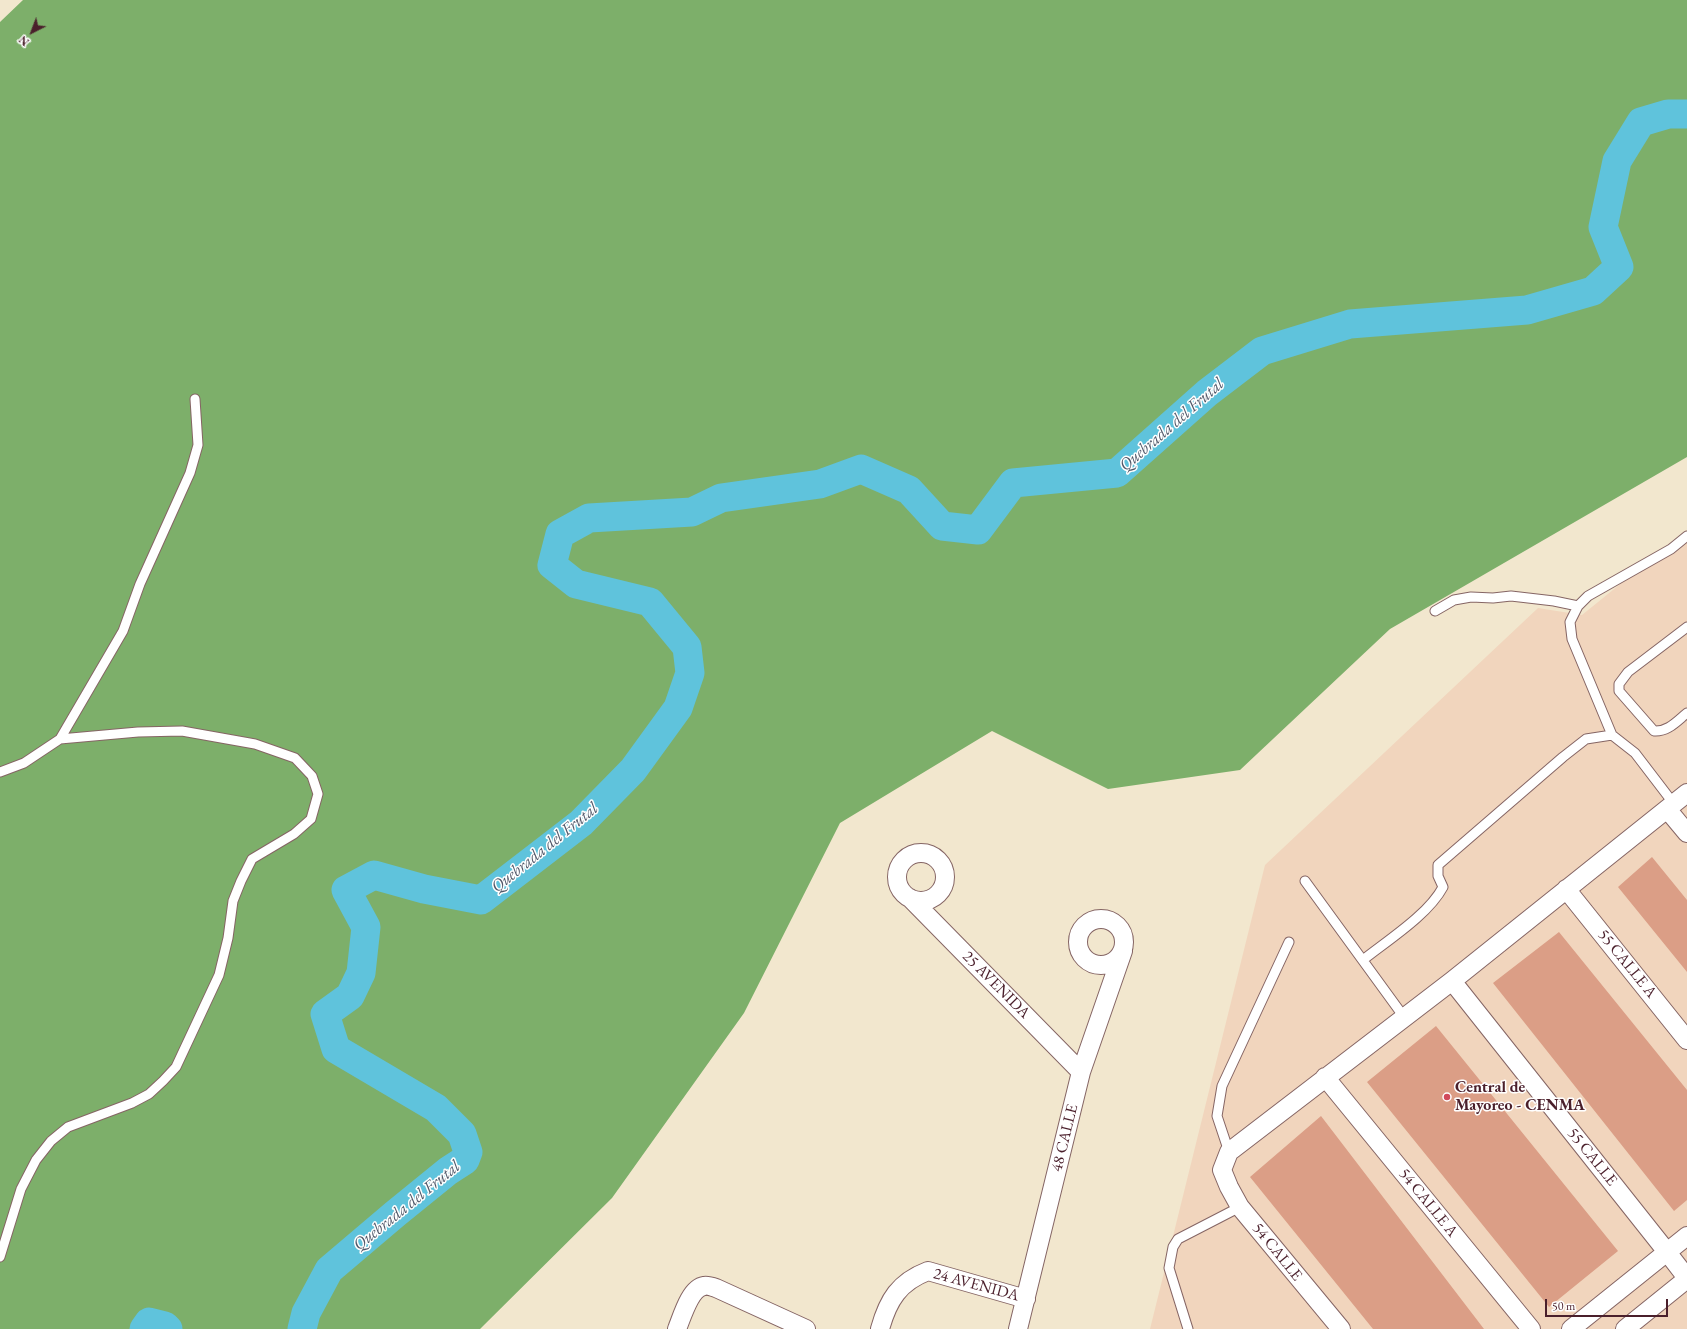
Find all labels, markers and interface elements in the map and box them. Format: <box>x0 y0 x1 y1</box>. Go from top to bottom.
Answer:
north arrow <box>12 12 52 52</box>
text: N <box>16 33 32 49</box>
water label: Quebrada del Frutal <box>1116 374 1228 476</box>
water label: Quebrada del Frutal <box>487 799 603 897</box>
street label: 55 CALLE A <box>1593 926 1661 1002</box>
street label: 25 AVENIDA <box>958 947 1034 1023</box>
place label: Central de Mayoreo - CENMA <box>1455 1078 1585 1116</box>
marker: Central de Mayoreo - CENMA <box>1442 1092 1452 1102</box>
street label: 48 CALLE <box>1047 1102 1083 1174</box>
street label: 55 CALLE <box>1563 1124 1621 1190</box>
water label: Quebrada del Frutal <box>349 1157 465 1255</box>
street label: 54 CALLE A <box>1394 1165 1462 1241</box>
street label: 54 CALLE <box>1248 1219 1306 1285</box>
street label: 24 AVENIDA <box>931 1264 1021 1306</box>
scale bar <box>1547 1291 1670 1317</box>
text: 50 m <box>1552 1298 1575 1314</box>

